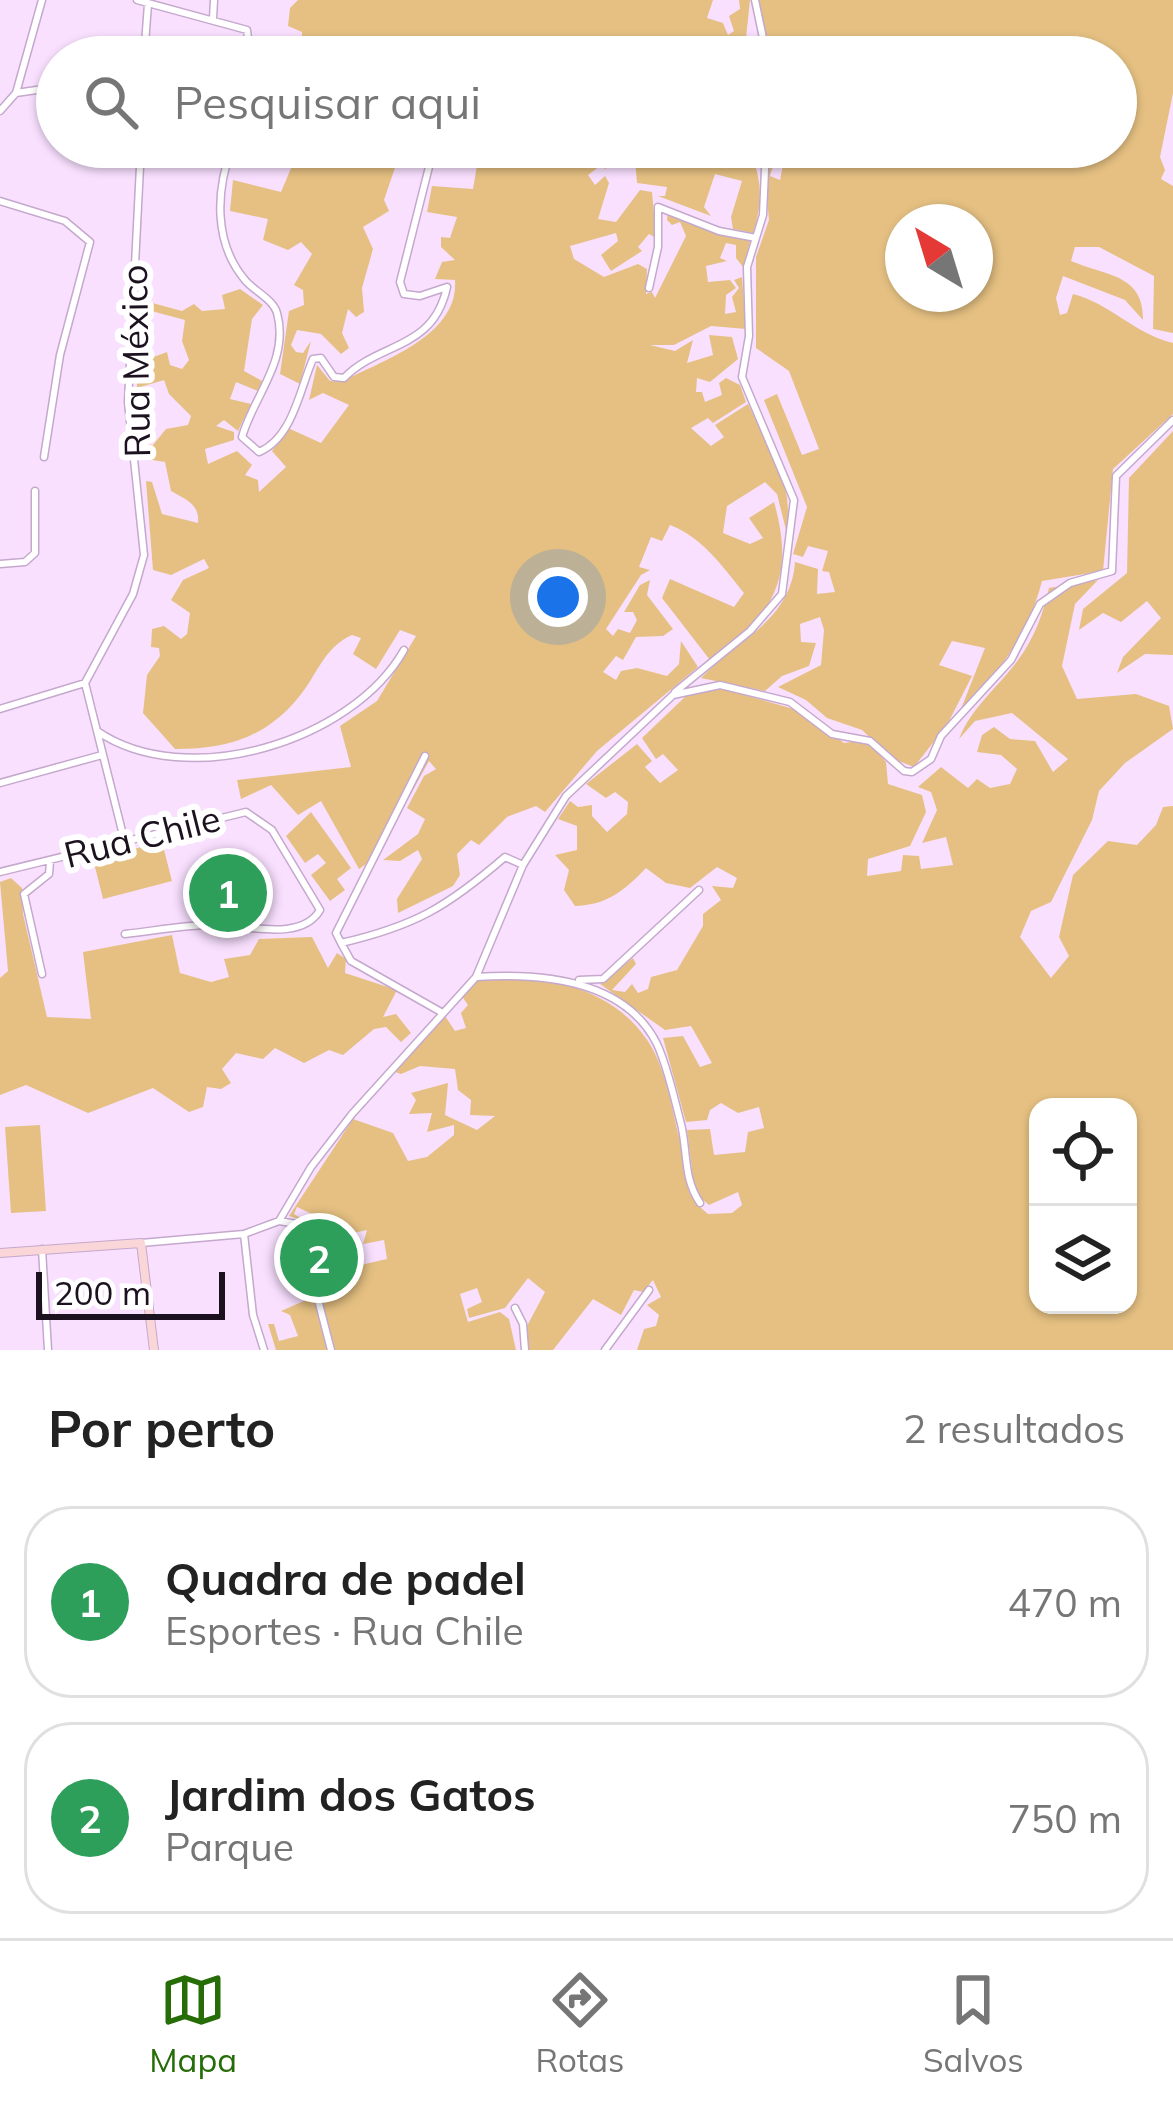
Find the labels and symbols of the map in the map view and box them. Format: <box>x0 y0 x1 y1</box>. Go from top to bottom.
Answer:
north arrow <box>885 204 993 312</box>
street label: Rua México <box>111 264 159 458</box>
your location <box>528 567 588 627</box>
street label: Rua Chile <box>59 795 225 877</box>
pin: 1 <box>189 848 267 938</box>
pin: 2 <box>280 1213 358 1303</box>
scale bar <box>36 1266 225 1319</box>

